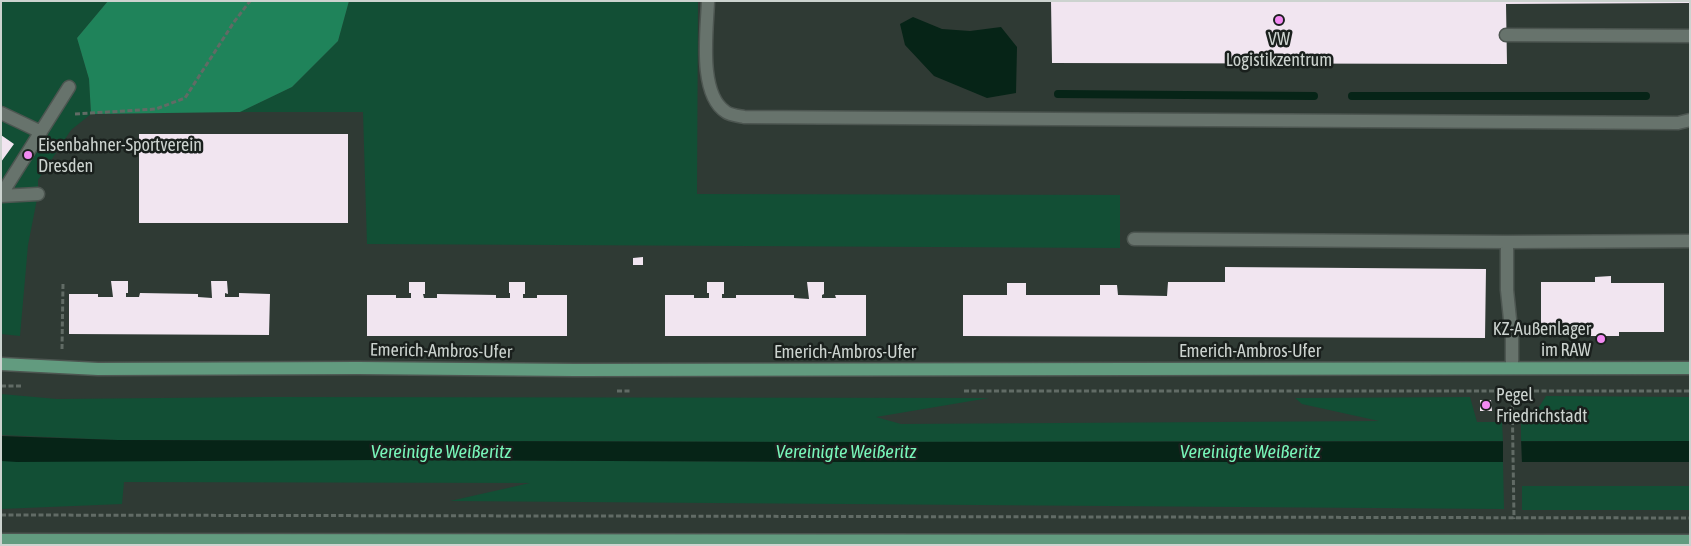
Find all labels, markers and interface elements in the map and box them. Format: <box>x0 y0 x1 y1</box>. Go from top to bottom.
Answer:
marker: VW Logistikzentrum <box>1273 14 1285 26</box>
place label: VW Logistikzentrum <box>1226 28 1332 70</box>
place label: Eisenbahner-Sportverein Dresden <box>38 134 202 176</box>
marker: Eisenbahner-Sportverein Dresden <box>22 149 34 161</box>
place label: KZ-Außenlager im RAW <box>1493 318 1591 360</box>
marker: KZ-Außenlager im RAW <box>1595 333 1607 345</box>
street label: Emerich-Ambros-Ufer <box>370 339 512 363</box>
street label: Emerich-Ambros-Ufer <box>1179 340 1321 362</box>
street label: Emerich-Ambros-Ufer <box>774 341 916 363</box>
place label: Pegel Friedrichstadt <box>1496 384 1587 426</box>
marker: Pegel Friedrichstadt <box>1480 399 1492 411</box>
water label: Vereinigte Weißeritz <box>371 441 511 463</box>
water label: Vereinigte Weißeritz <box>776 441 916 463</box>
water label: Vereinigte Weißeritz <box>1180 441 1320 463</box>

